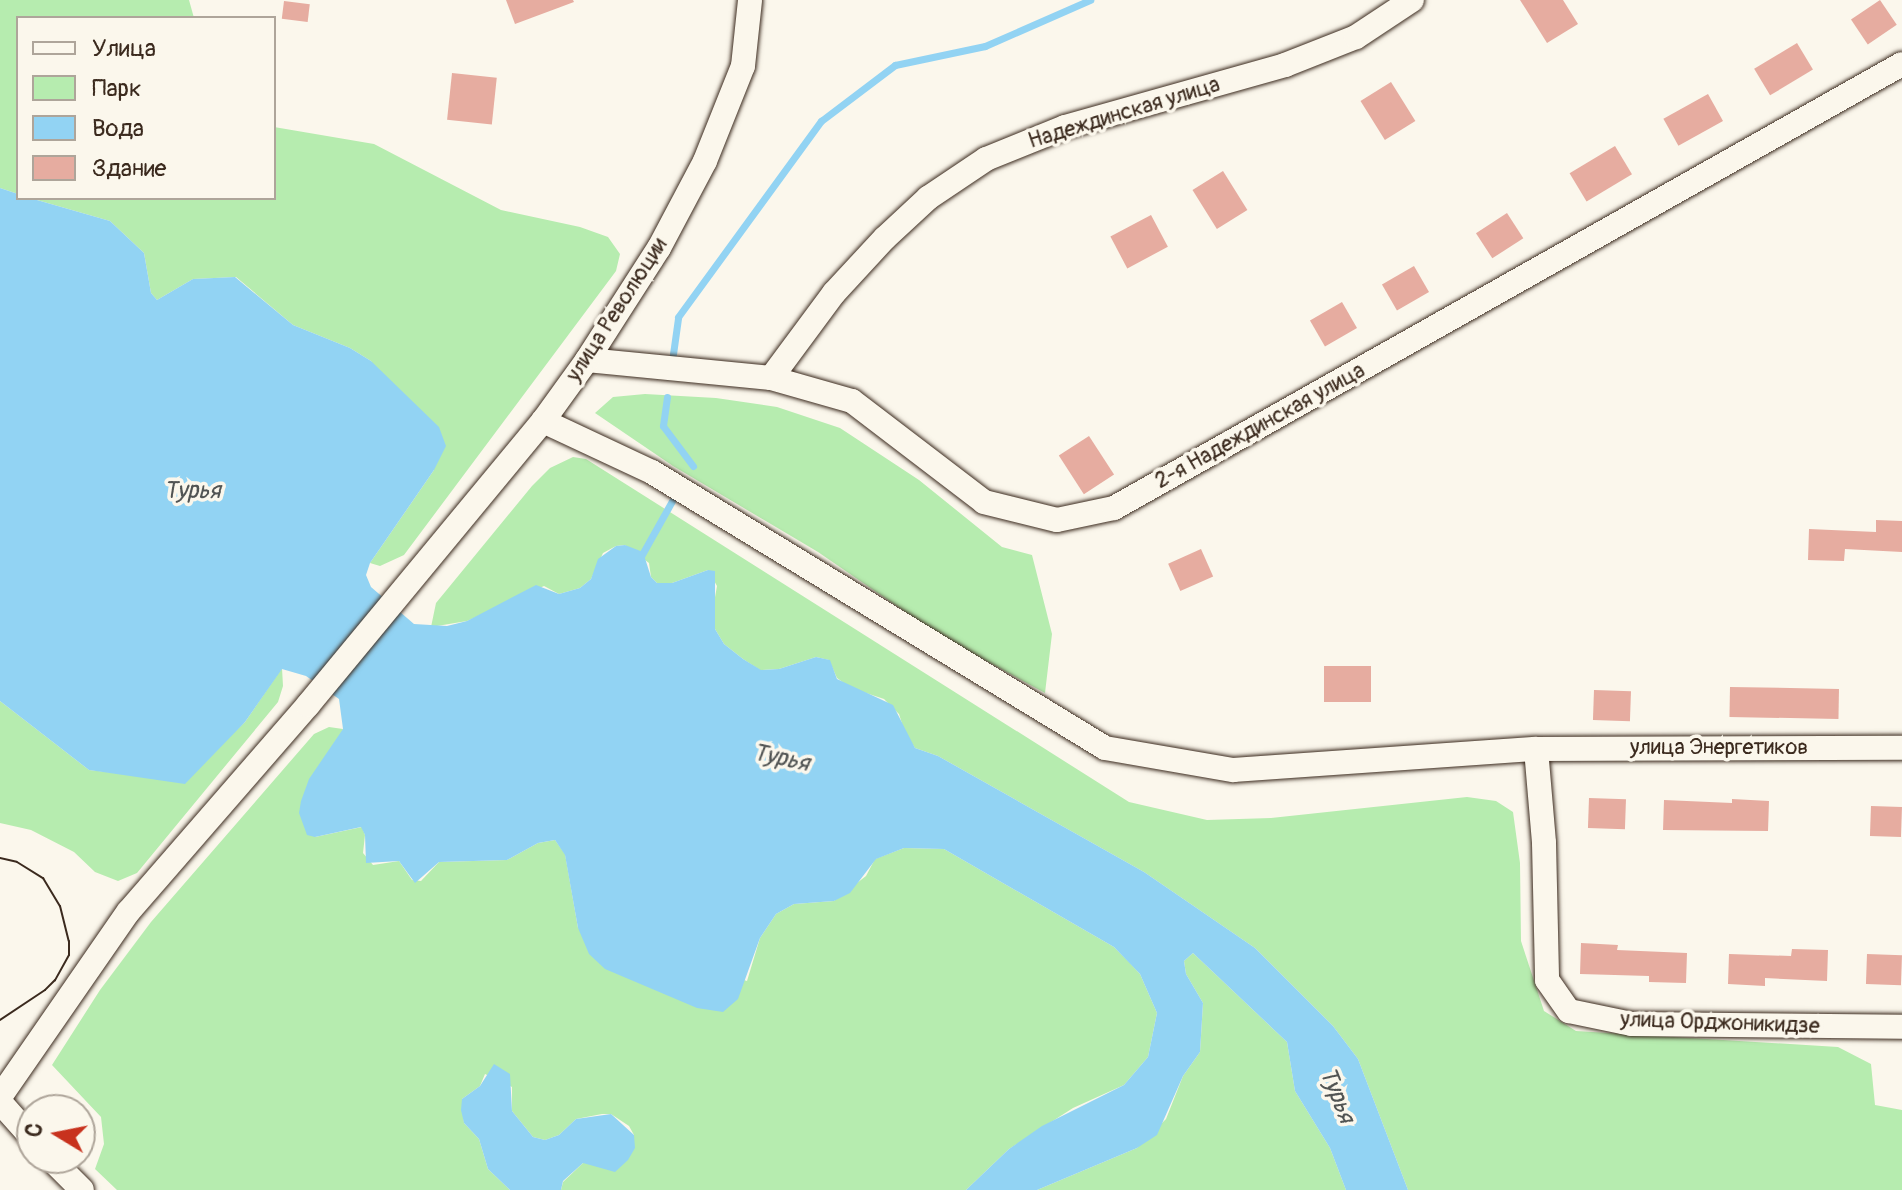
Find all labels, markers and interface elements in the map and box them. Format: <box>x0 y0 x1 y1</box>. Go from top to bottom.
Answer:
legend <box>16 16 276 200</box>
text: Улица <box>92 34 156 63</box>
street label: Надеждинская улица <box>1025 71 1223 155</box>
text: Парк <box>92 74 141 103</box>
text: Вода <box>92 114 144 143</box>
text: Здание <box>92 154 166 183</box>
street label: улица Революции <box>561 233 673 387</box>
street label: 2-я Надеждинская улица <box>1151 357 1369 495</box>
water label: Турья <box>163 477 221 505</box>
street label: улица Энергетиков <box>1630 735 1808 761</box>
water label: Турья <box>750 738 812 778</box>
street label: улица Орджоникидзе <box>1620 1006 1820 1040</box>
water label: Турья <box>1313 1063 1361 1127</box>
north arrow <box>16 1094 96 1174</box>
text: С <box>19 1121 49 1139</box>

